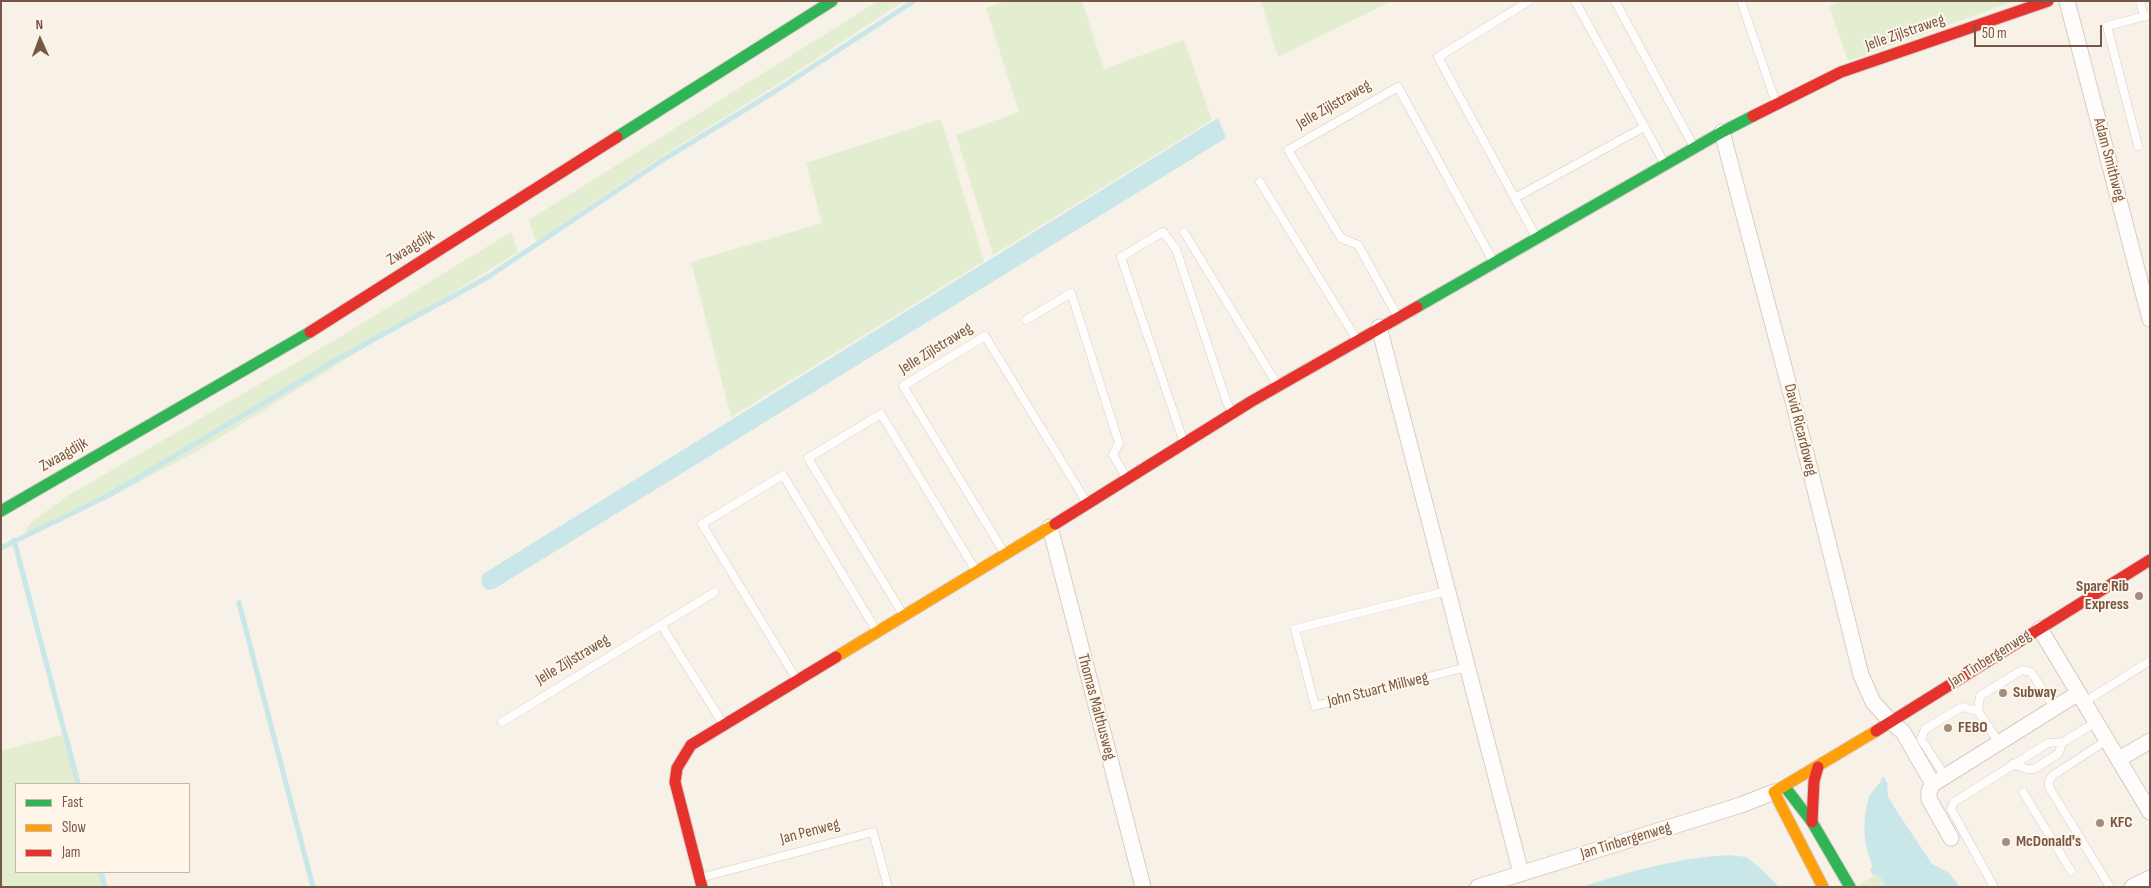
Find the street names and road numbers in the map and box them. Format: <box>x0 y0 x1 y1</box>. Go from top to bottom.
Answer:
street label: Jelle Zijlstraweg <box>1863 10 1947 56</box>
street label: Jelle Zijlstraweg <box>1293 76 1375 134</box>
street label: Adam Smithweg <box>2089 116 2129 204</box>
street label: Zwaagdijk <box>384 226 438 270</box>
street label: Jelle Zijlstraweg <box>896 319 976 379</box>
street label: David Ricardoweg <box>1779 382 1821 478</box>
street label: Zwaagdijk <box>36 434 92 476</box>
street label: Jan Tinbergenweg <box>1945 626 2035 692</box>
street label: Jelle Zijlstraweg <box>533 630 613 690</box>
street label: Thomas Malthusweg <box>1073 652 1119 762</box>
street label: John Stuart Millweg <box>1326 668 1430 712</box>
street label: Jan Penweg <box>778 815 842 849</box>
street label: Jan Tinbergenweg <box>1578 818 1674 864</box>

